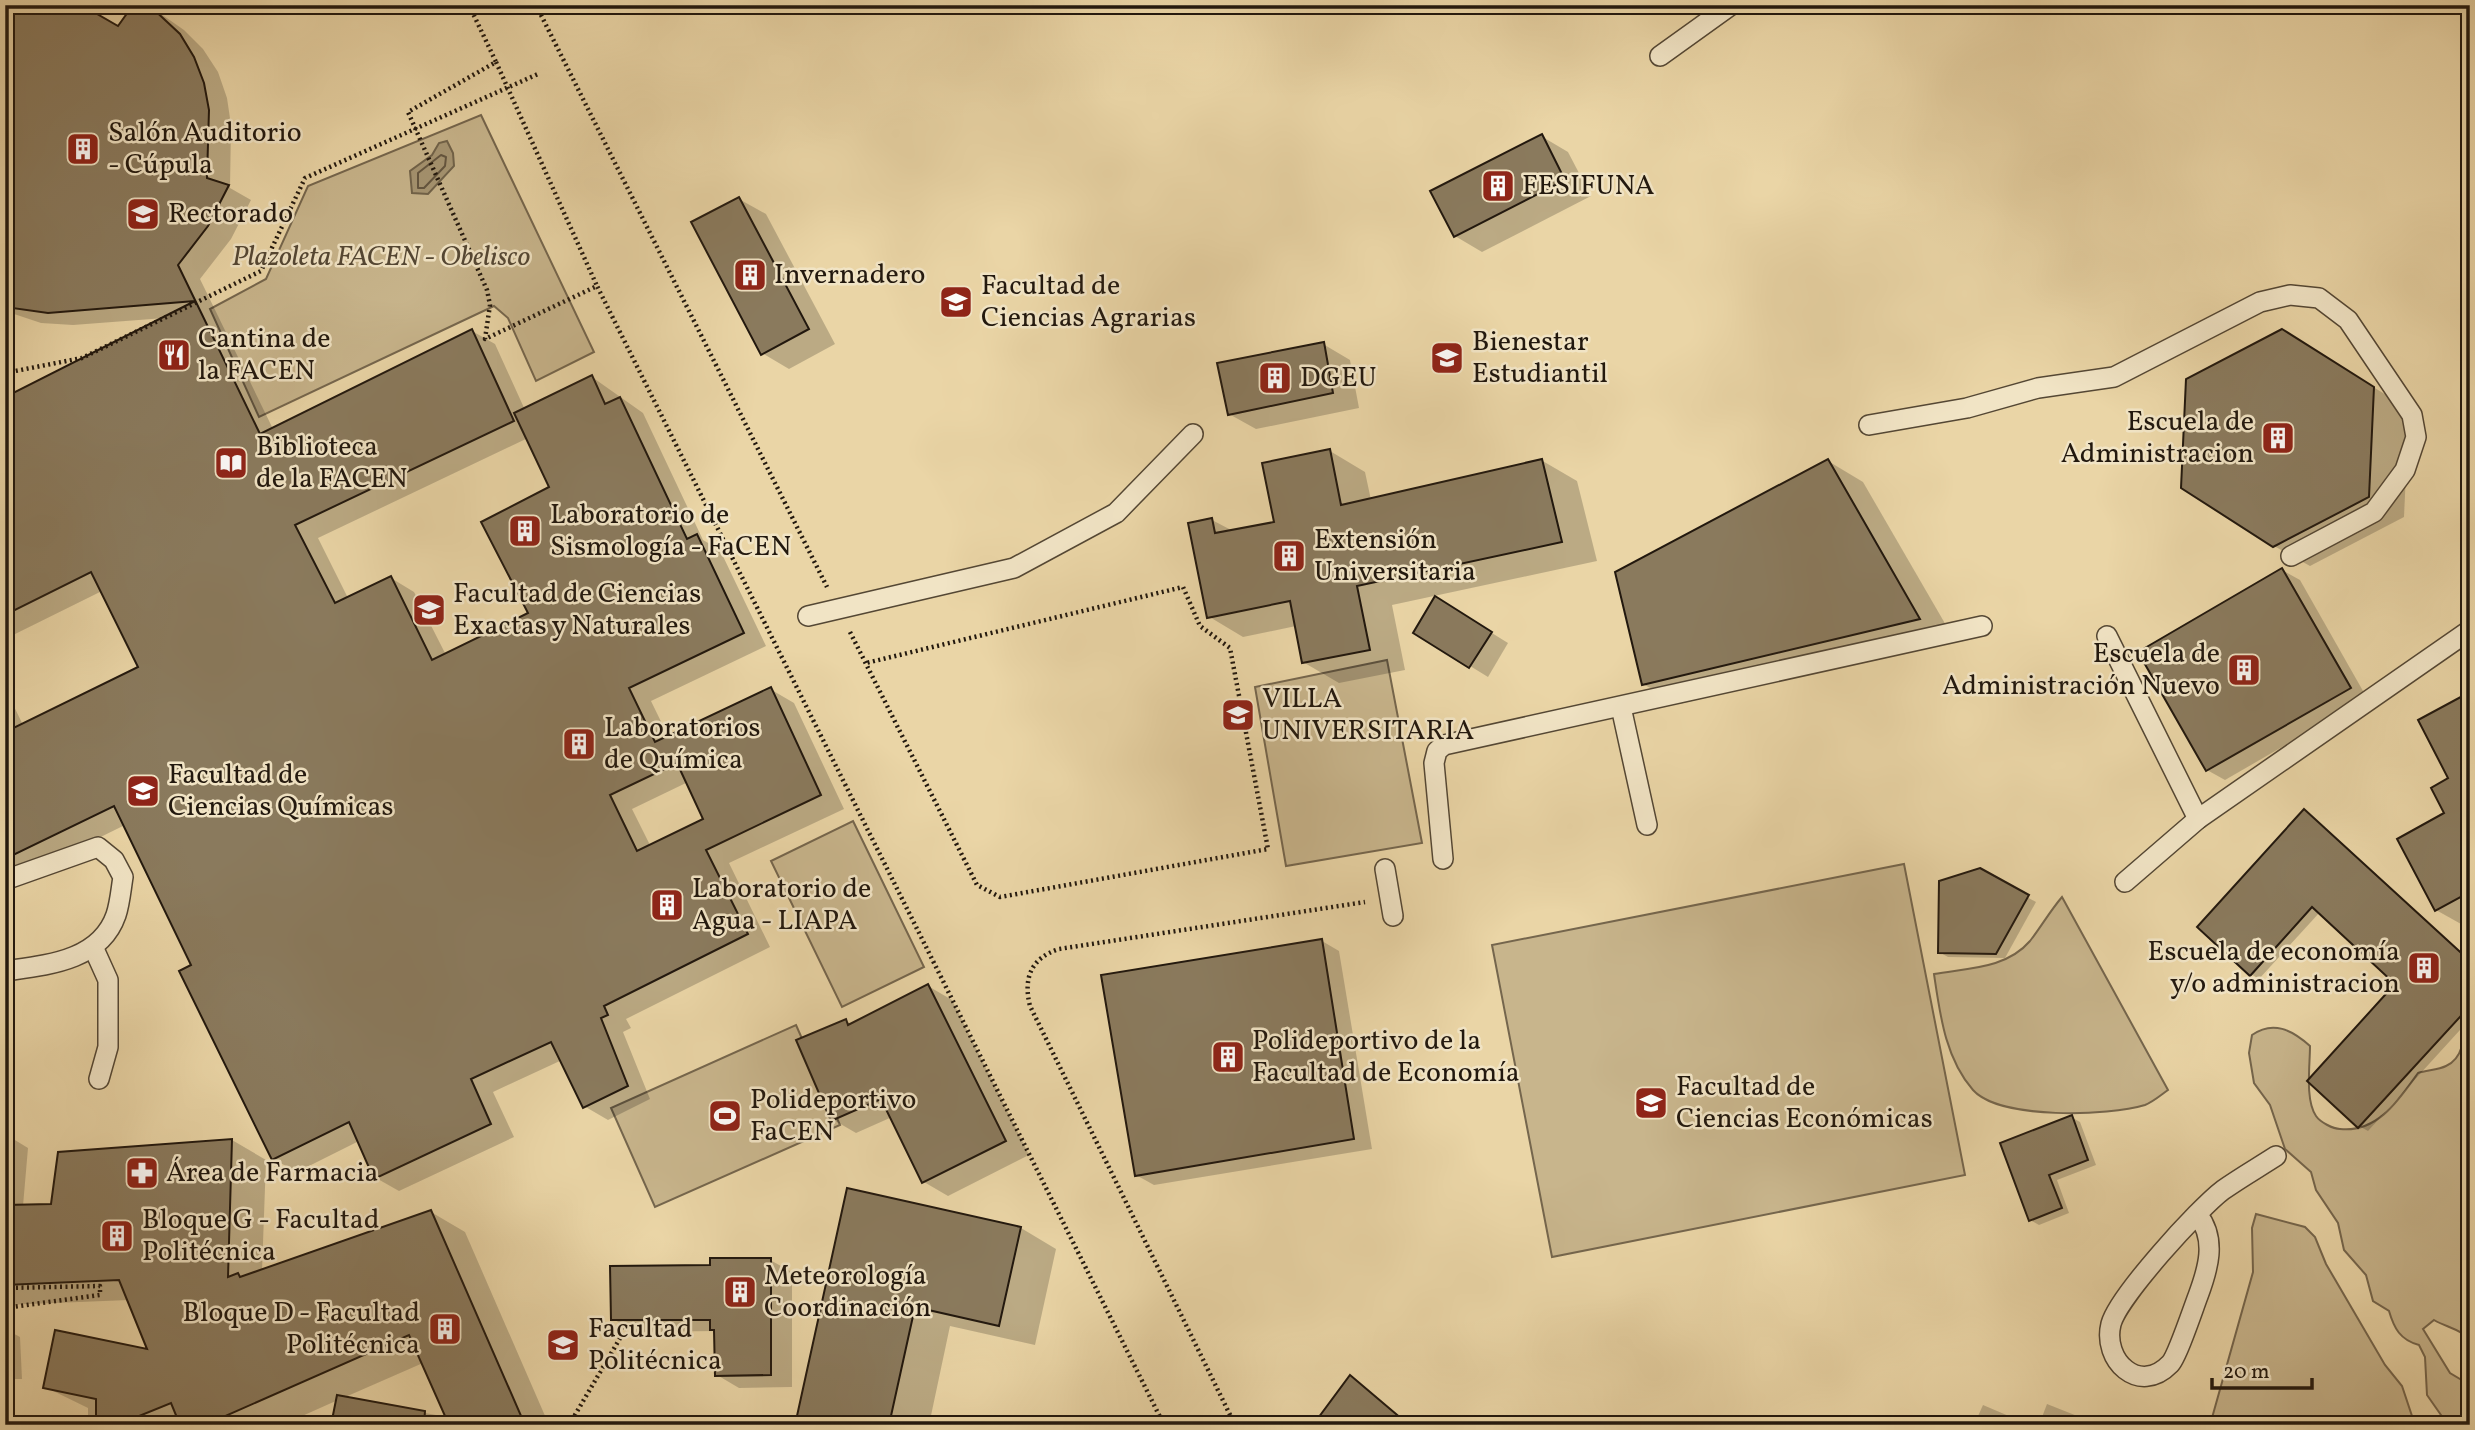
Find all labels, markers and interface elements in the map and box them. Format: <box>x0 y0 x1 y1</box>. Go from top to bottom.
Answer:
place label: Salón Auditorio - Cúpula <box>108 114 302 185</box>
building icon: Salón Auditorio - Cúpula <box>64 130 102 168</box>
building icon: FESIFUNA <box>1479 167 1517 205</box>
place label: FESIFUNA <box>1522 167 1655 206</box>
school or university icon: Rectorado <box>124 195 162 233</box>
place label: Rectorado <box>168 195 293 234</box>
park label: Plazoleta FACEN - Obelisco <box>232 238 530 277</box>
building icon: Invernadero <box>731 256 769 294</box>
place label: Invernadero <box>774 256 925 295</box>
place label: Facultad de Ciencias Agrarias <box>981 267 1196 338</box>
school or university icon: Facultad de Ciencias Agrarias <box>937 283 975 321</box>
place label: Cantina de la FACEN <box>198 320 331 391</box>
place label: Bienestar Estudiantil <box>1472 323 1608 394</box>
restaurant icon: Cantina de la FACEN <box>155 336 193 374</box>
school or university icon: Bienestar Estudiantil <box>1428 339 1466 377</box>
building icon: DGEU <box>1256 359 1294 397</box>
place label: DGEU <box>1300 359 1377 398</box>
place label: Escuela de Administracion <box>2061 403 2254 474</box>
building icon: Escuela de Administracion <box>2259 419 2297 457</box>
place label: Biblioteca de la FACEN <box>256 428 408 499</box>
library icon: Biblioteca de la FACEN <box>212 444 250 482</box>
place label: Laboratorio de Sismología - FaCEN <box>550 496 791 567</box>
building icon: Laboratorio de Sismología - FaCEN <box>506 512 544 550</box>
place label: Extensión Universitaria <box>1314 521 1476 592</box>
building icon: Extensión Universitaria <box>1270 537 1308 575</box>
place label: Facultad de Ciencias Exactas y Naturales <box>453 575 701 646</box>
school or university icon: Facultad de Ciencias Exactas y Naturales <box>410 591 448 629</box>
place label: Escuela de Administración Nuevo <box>1942 635 2220 706</box>
building icon: Escuela de Administración Nuevo <box>2225 651 2263 689</box>
place label: VILLA UNIVERSITARIA <box>1262 680 1475 751</box>
school or university icon: VILLA UNIVERSITARIA <box>1219 696 1257 734</box>
place label: Laboratorios de Química <box>604 709 761 780</box>
building icon: Laboratorios de Química <box>560 725 598 763</box>
place label: Facultad de Ciencias Químicas <box>168 756 394 827</box>
school or university icon: Facultad de Ciencias Químicas <box>124 772 162 810</box>
place label: Laboratorio de Agua - LIAPA <box>692 870 871 941</box>
building icon: Laboratorio de Agua - LIAPA <box>648 886 686 924</box>
place label: Escuela de economía y/o administracion <box>2148 933 2400 1004</box>
building icon: Escuela de economía y/o administracion <box>2405 949 2443 987</box>
place label: Polideportivo de la Facultad de Economía <box>1252 1022 1520 1093</box>
building icon: Polideportivo de la Facultad de Economía <box>1209 1038 1247 1076</box>
place label: Facultad de Ciencias Económicas <box>1676 1068 1933 1139</box>
place label: Polideportivo FaCEN <box>750 1081 917 1152</box>
school or university icon: Facultad de Ciencias Económicas <box>1632 1084 1670 1122</box>
sports icon: Polideportivo FaCEN <box>706 1097 744 1135</box>
pharmacy icon: Área de Farmacia <box>123 1154 161 1192</box>
place label: Área de Farmacia <box>166 1154 379 1193</box>
place label: Bloque G - Facultad Politécnica <box>142 1201 379 1272</box>
building icon: Bloque G - Facultad Politécnica <box>98 1217 136 1255</box>
place label: Meteorología Coordinación <box>764 1257 931 1328</box>
building icon: Meteorología Coordinación <box>721 1273 759 1311</box>
place label: Bloque D - Facultad Politécnica <box>183 1294 420 1365</box>
building icon: Bloque D - Facultad Politécnica <box>426 1310 464 1348</box>
place label: Facultad Politécnica <box>588 1310 722 1381</box>
school or university icon: Facultad Politécnica <box>544 1326 582 1364</box>
scale bar <box>2212 1346 2312 1390</box>
text: 20 m <box>2223 1358 2269 1387</box>

